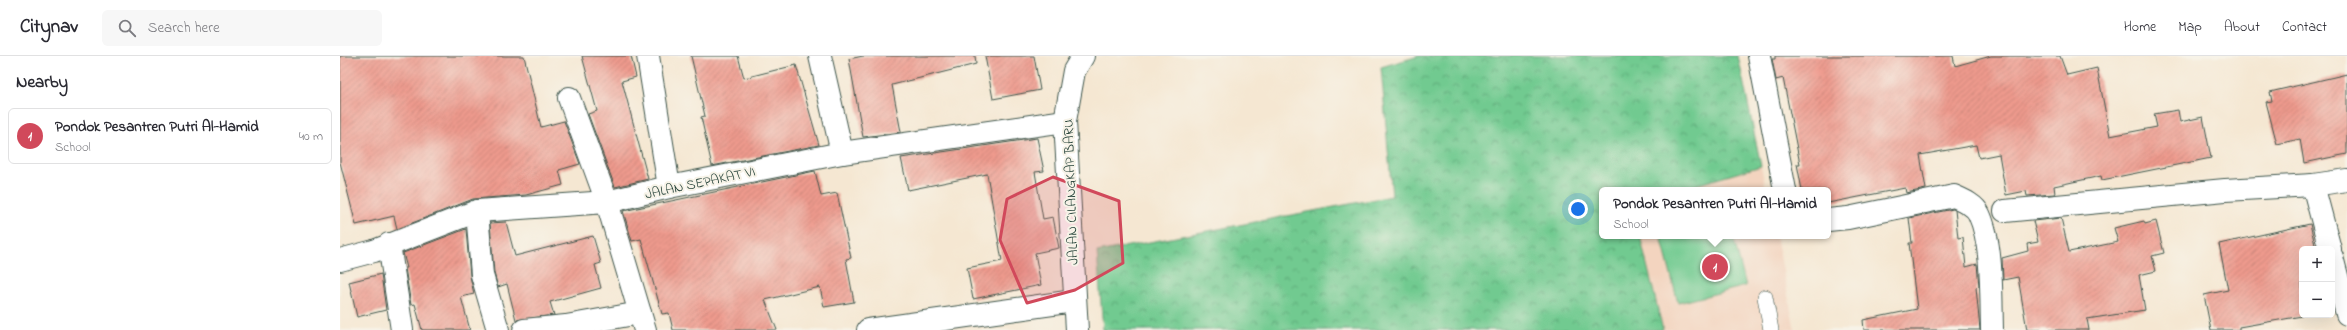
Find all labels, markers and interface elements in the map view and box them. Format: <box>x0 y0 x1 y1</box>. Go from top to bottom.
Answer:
search box <box>102 10 382 46</box>
text: Citynav <box>20 14 78 41</box>
icon: search <box>116 17 138 39</box>
text: Search here <box>148 17 220 39</box>
text: Home <box>2124 17 2156 38</box>
text: Map <box>2178 17 2202 38</box>
text: About <box>2224 17 2260 38</box>
text: Contact <box>2282 17 2327 38</box>
text: Nearby <box>16 70 68 95</box>
text: Pondok Pesantren Putri Al-Hamid <box>55 116 259 138</box>
street label: JALAN CILANGKAP BARU <box>1058 118 1085 265</box>
text: 1 <box>28 127 32 146</box>
text: 40 m <box>299 127 323 146</box>
text: School <box>55 138 91 157</box>
street label: JALAN SEPAKAT VI <box>643 162 757 205</box>
popup <box>1599 187 1831 239</box>
text: Pondok Pesantren Putri Al-Hamid <box>1613 193 1817 215</box>
your location <box>1568 199 1588 219</box>
text: School <box>1613 215 1649 234</box>
map controls <box>2299 246 2335 318</box>
button: + <box>2299 246 2335 282</box>
pin: 1 <box>1702 252 1728 282</box>
button: − <box>2299 282 2335 318</box>

